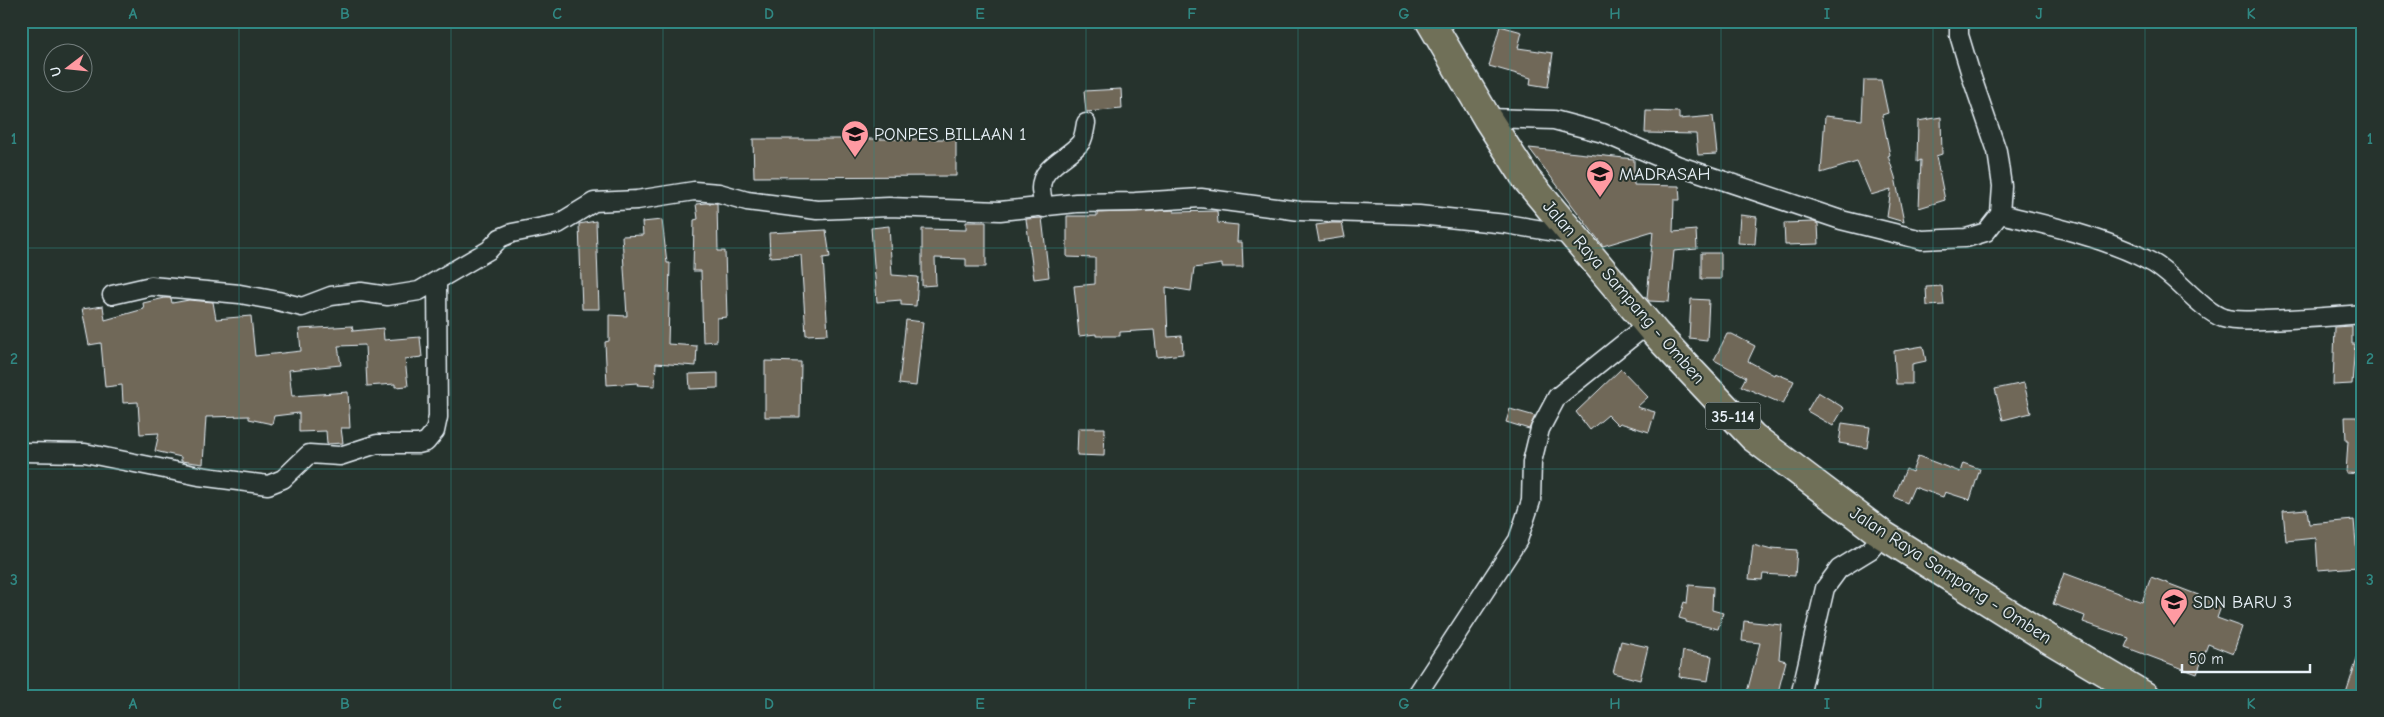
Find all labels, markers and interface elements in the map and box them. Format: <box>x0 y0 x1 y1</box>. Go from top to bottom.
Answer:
text: A <box>129 5 138 23</box>
text: B <box>340 5 350 23</box>
text: C <box>552 5 562 23</box>
text: D <box>764 5 774 23</box>
text: E <box>975 5 985 23</box>
text: F <box>1187 5 1197 23</box>
text: G <box>1398 5 1410 23</box>
text: H <box>1609 5 1621 23</box>
text: I <box>1824 5 1830 23</box>
text: J <box>2035 5 2043 23</box>
text: K <box>2246 5 2256 23</box>
north arrow <box>42 42 92 92</box>
text: U <box>47 65 65 78</box>
school or university icon: PONPES BILLAAN 1 <box>840 119 870 158</box>
place label: PONPES BILLAAN 1 <box>874 124 1027 145</box>
text: 1 <box>11 130 17 148</box>
text: 1 <box>2367 130 2373 148</box>
school or university icon: MADRASAH <box>1585 159 1615 198</box>
place label: MADRASAH <box>1619 164 1710 185</box>
street label: Jalan Raya Sampang - Omben <box>1538 196 1709 388</box>
text: 2 <box>10 350 18 368</box>
text: 2 <box>2366 350 2374 368</box>
road number: 35-114 <box>1706 402 1760 430</box>
street label: Jalan Raya Sampang - Omben <box>1846 502 2056 649</box>
text: 3 <box>10 571 18 589</box>
text: 3 <box>2366 571 2374 589</box>
school or university icon: SDN BARU 3 <box>2159 587 2189 626</box>
place label: SDN BARU 3 <box>2193 592 2292 613</box>
scale bar <box>2182 642 2309 674</box>
text: 50 m <box>2189 650 2224 668</box>
text: A <box>129 695 138 713</box>
text: B <box>340 695 350 713</box>
text: C <box>552 695 562 713</box>
text: D <box>764 695 774 713</box>
text: E <box>975 695 985 713</box>
text: F <box>1187 695 1197 713</box>
text: G <box>1398 695 1410 713</box>
text: H <box>1609 695 1621 713</box>
text: I <box>1824 695 1830 713</box>
text: J <box>2035 695 2043 713</box>
text: K <box>2246 695 2256 713</box>

